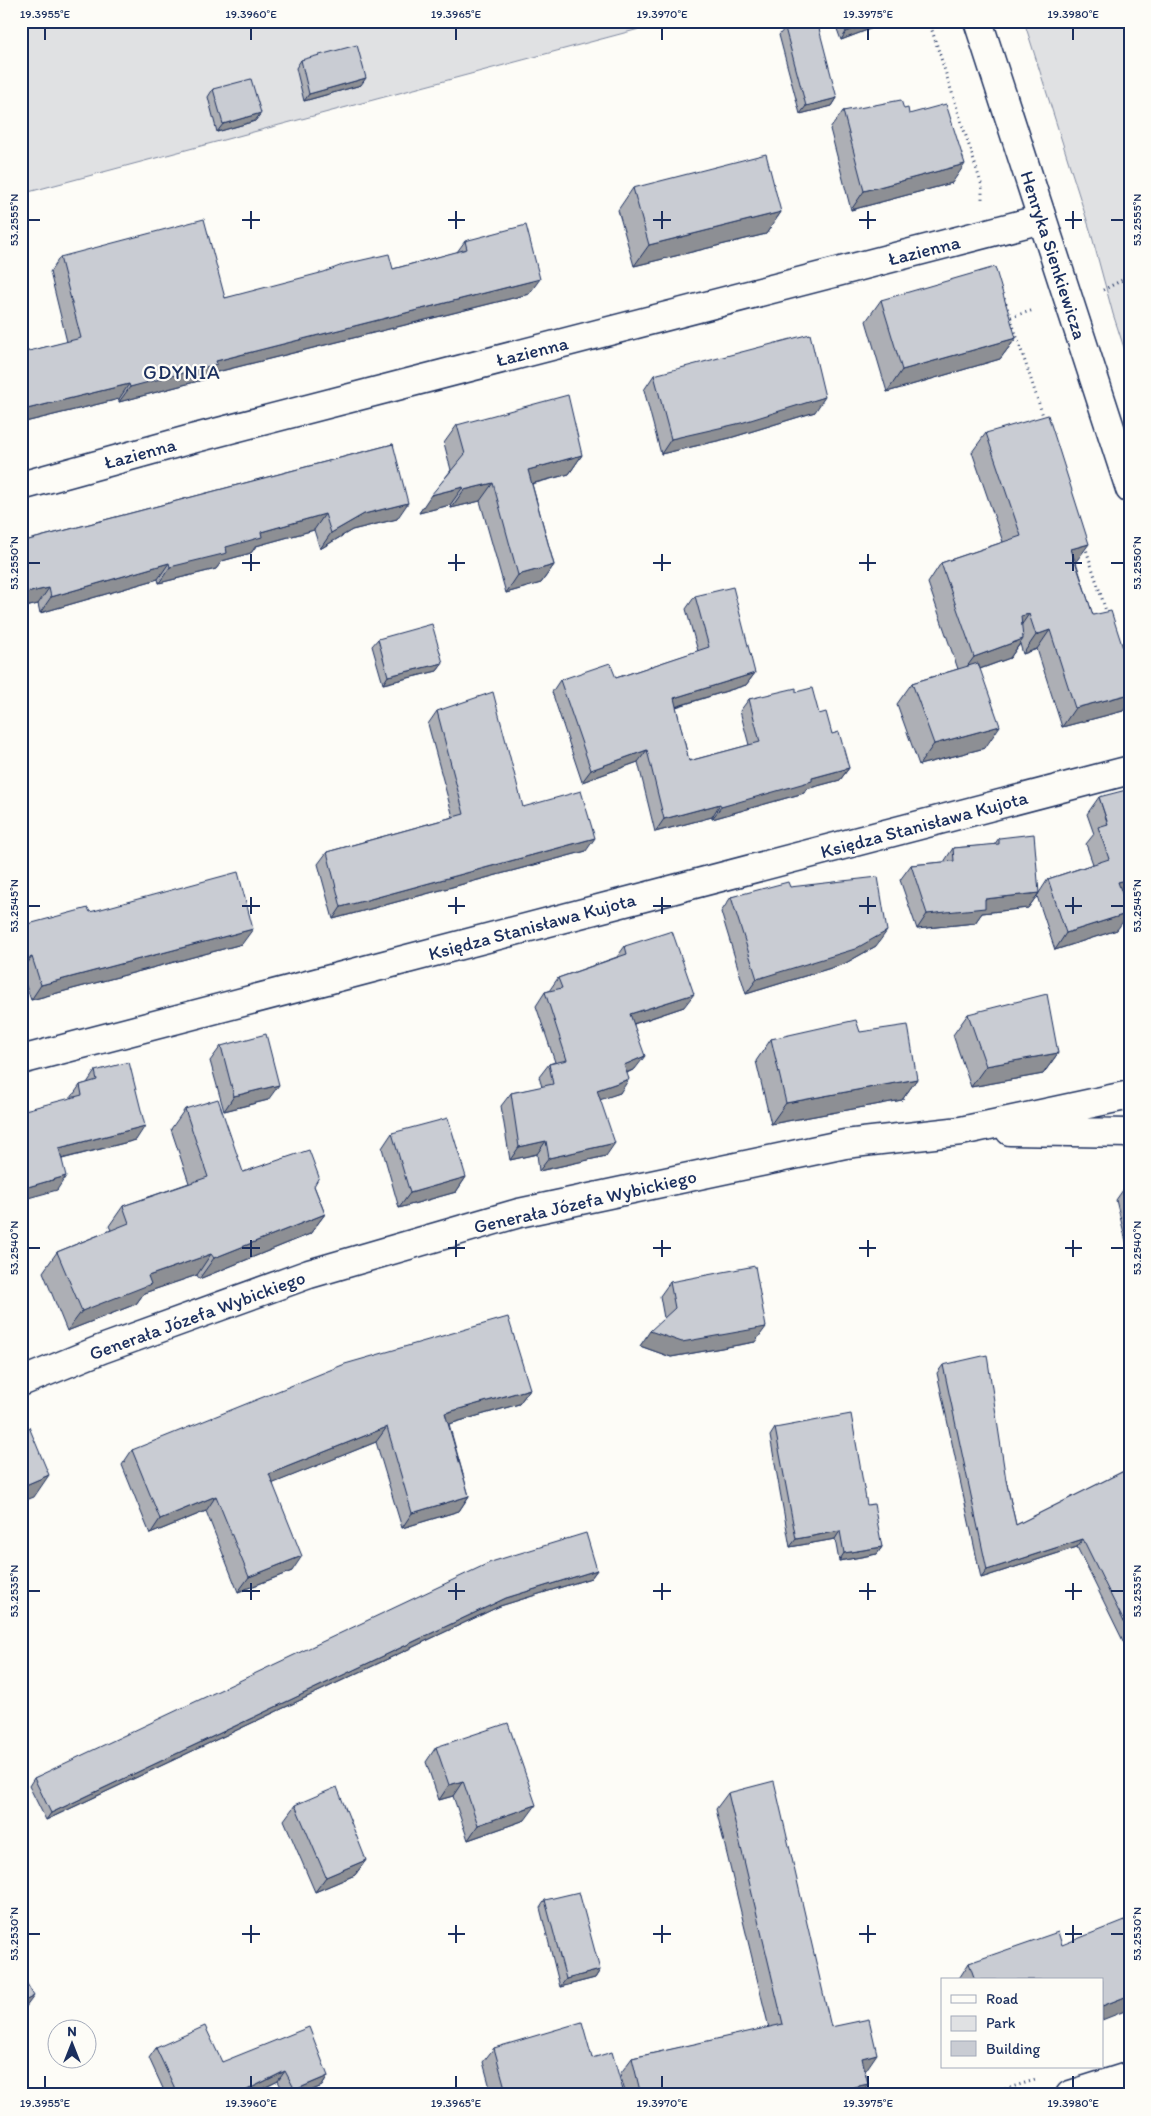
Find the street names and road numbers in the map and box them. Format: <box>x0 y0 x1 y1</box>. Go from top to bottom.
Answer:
street label: Henryka Sienkiewicza <box>1015 168 1092 342</box>
street label: Łazienna <box>886 230 963 271</box>
street label: Łazienna <box>494 331 571 372</box>
street label: Łazienna <box>102 433 179 474</box>
street label: Księdza Stanisława Kujota <box>818 786 1031 863</box>
street label: Księdza Stanisława Kujota <box>426 888 639 965</box>
street label: Generała Józefa Wybickiego <box>471 1165 699 1238</box>
street label: Generała Józefa Wybickiego <box>86 1266 308 1365</box>

